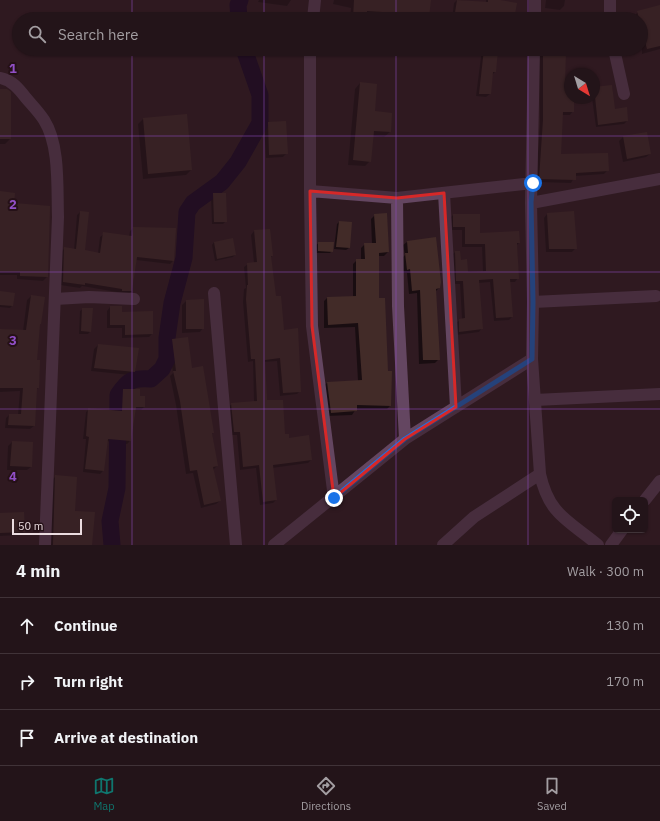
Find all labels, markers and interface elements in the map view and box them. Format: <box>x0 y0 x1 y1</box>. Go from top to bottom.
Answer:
search box <box>12 12 648 56</box>
icon: search <box>26 23 48 45</box>
text: Search here <box>58 25 138 44</box>
text: 1 <box>9 60 17 77</box>
north arrow <box>564 68 600 104</box>
route start <box>524 174 542 192</box>
text: 2 <box>9 196 17 213</box>
text: 3 <box>9 332 17 349</box>
text: 4 <box>9 468 17 485</box>
route end <box>325 489 343 507</box>
map controls <box>612 497 648 533</box>
button: locate <box>612 497 648 533</box>
scale bar <box>12 517 82 536</box>
text: 50 m <box>18 519 43 533</box>
text: 4 min <box>16 560 60 582</box>
text: Walk · 300 m <box>567 563 644 580</box>
icon: ahead <box>16 615 38 637</box>
text: Continue <box>54 616 118 635</box>
text: 130 m <box>606 617 644 634</box>
icon: right <box>16 671 38 693</box>
text: Turn right <box>54 672 123 691</box>
text: 170 m <box>606 673 644 690</box>
icon: arrive <box>16 727 38 749</box>
text: Arrive at destination <box>54 728 198 747</box>
tab: Map <box>93 775 115 813</box>
tab: Directions <box>301 775 351 813</box>
tab: Saved <box>537 775 567 813</box>

